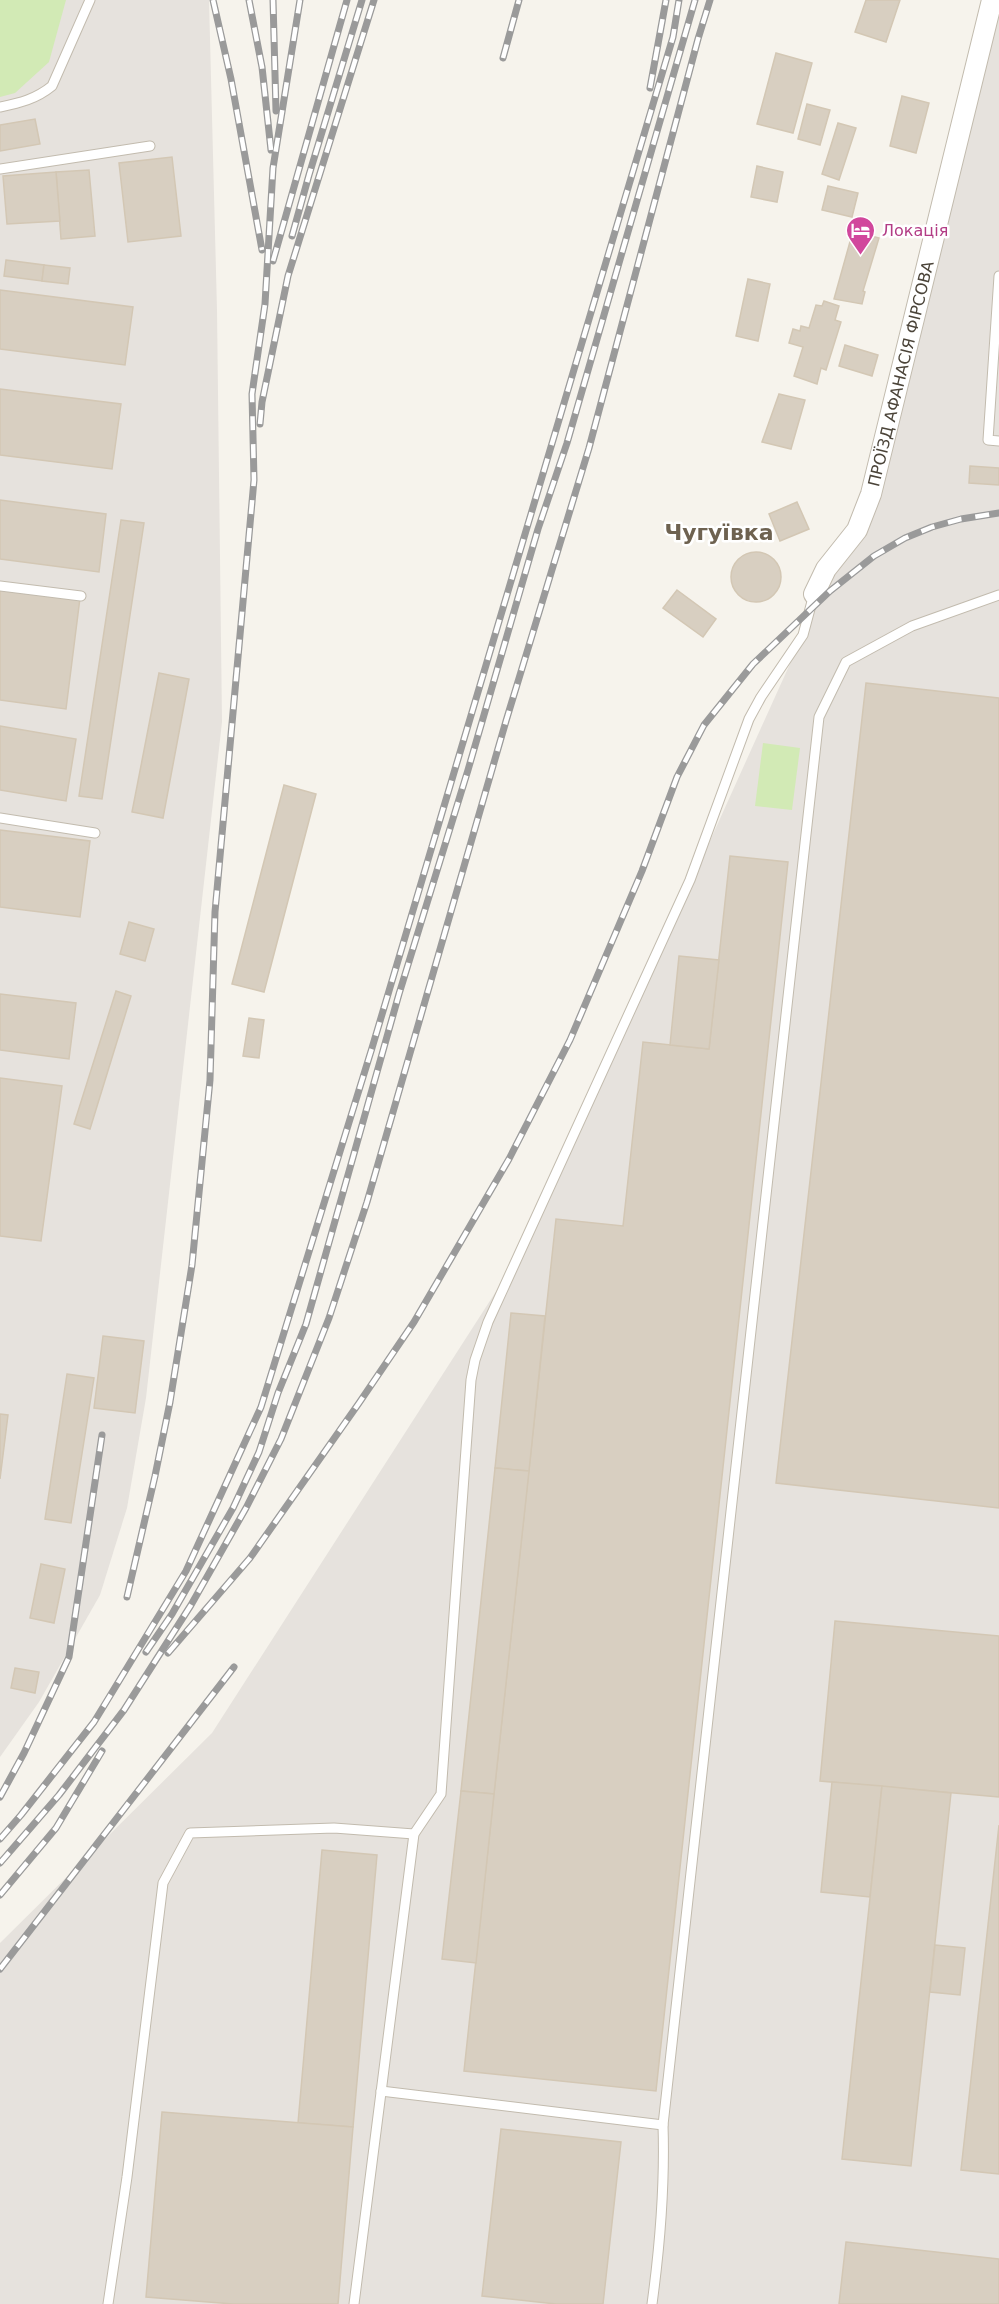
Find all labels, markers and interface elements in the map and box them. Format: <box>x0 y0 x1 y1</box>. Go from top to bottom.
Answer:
hotel icon: Локація <box>845 214 877 256</box>
place label: Локація <box>882 221 948 240</box>
street label: ПРОЇЗД АФАНАСІЯ ФІРСОВА <box>864 259 937 488</box>
district label: Чугуївка <box>664 520 774 545</box>

